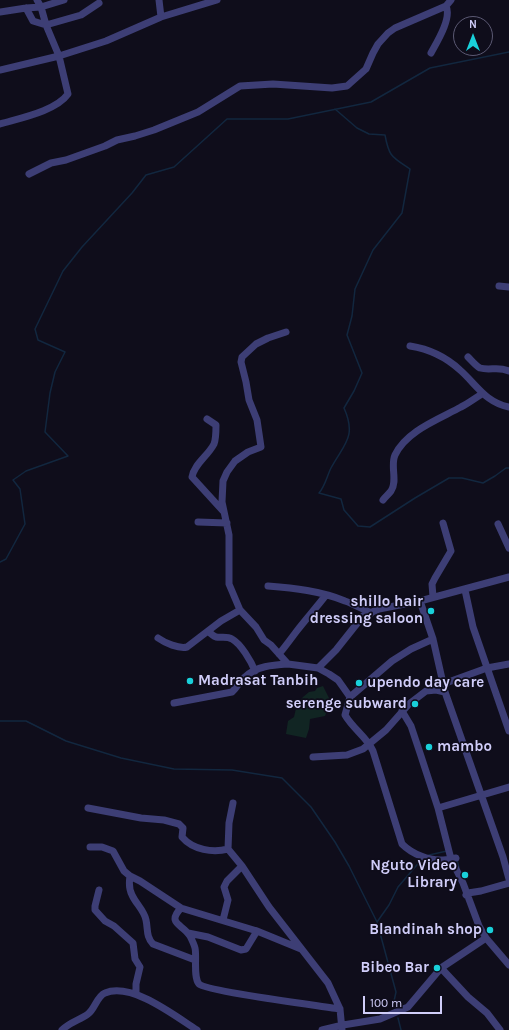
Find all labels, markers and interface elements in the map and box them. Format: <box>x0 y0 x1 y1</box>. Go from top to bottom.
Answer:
north arrow <box>453 16 493 56</box>
text: N <box>469 18 477 31</box>
place label: shillo hair dressing saloon <box>310 593 423 628</box>
marker: shillo hair dressing saloon <box>426 606 436 616</box>
place label: Madrasat Tanbih <box>198 672 318 690</box>
place label: upendo day care <box>367 674 484 692</box>
marker: Madrasat Tanbih <box>185 676 195 686</box>
marker: upendo day care <box>354 678 364 688</box>
place label: serenge subward <box>286 695 407 713</box>
marker: serenge subward <box>410 699 420 709</box>
place label: mambo <box>437 738 492 756</box>
marker: mambo <box>424 742 434 752</box>
place label: Nguto Video Library <box>370 857 457 892</box>
marker: Nguto Video Library <box>460 870 470 880</box>
place label: Blandinah shop <box>369 921 482 939</box>
marker: Blandinah shop <box>485 925 495 935</box>
place label: Bibeo Bar <box>361 959 429 977</box>
marker: Bibeo Bar <box>432 963 442 973</box>
scale bar <box>365 988 444 1014</box>
text: 100 m <box>370 996 402 1010</box>

